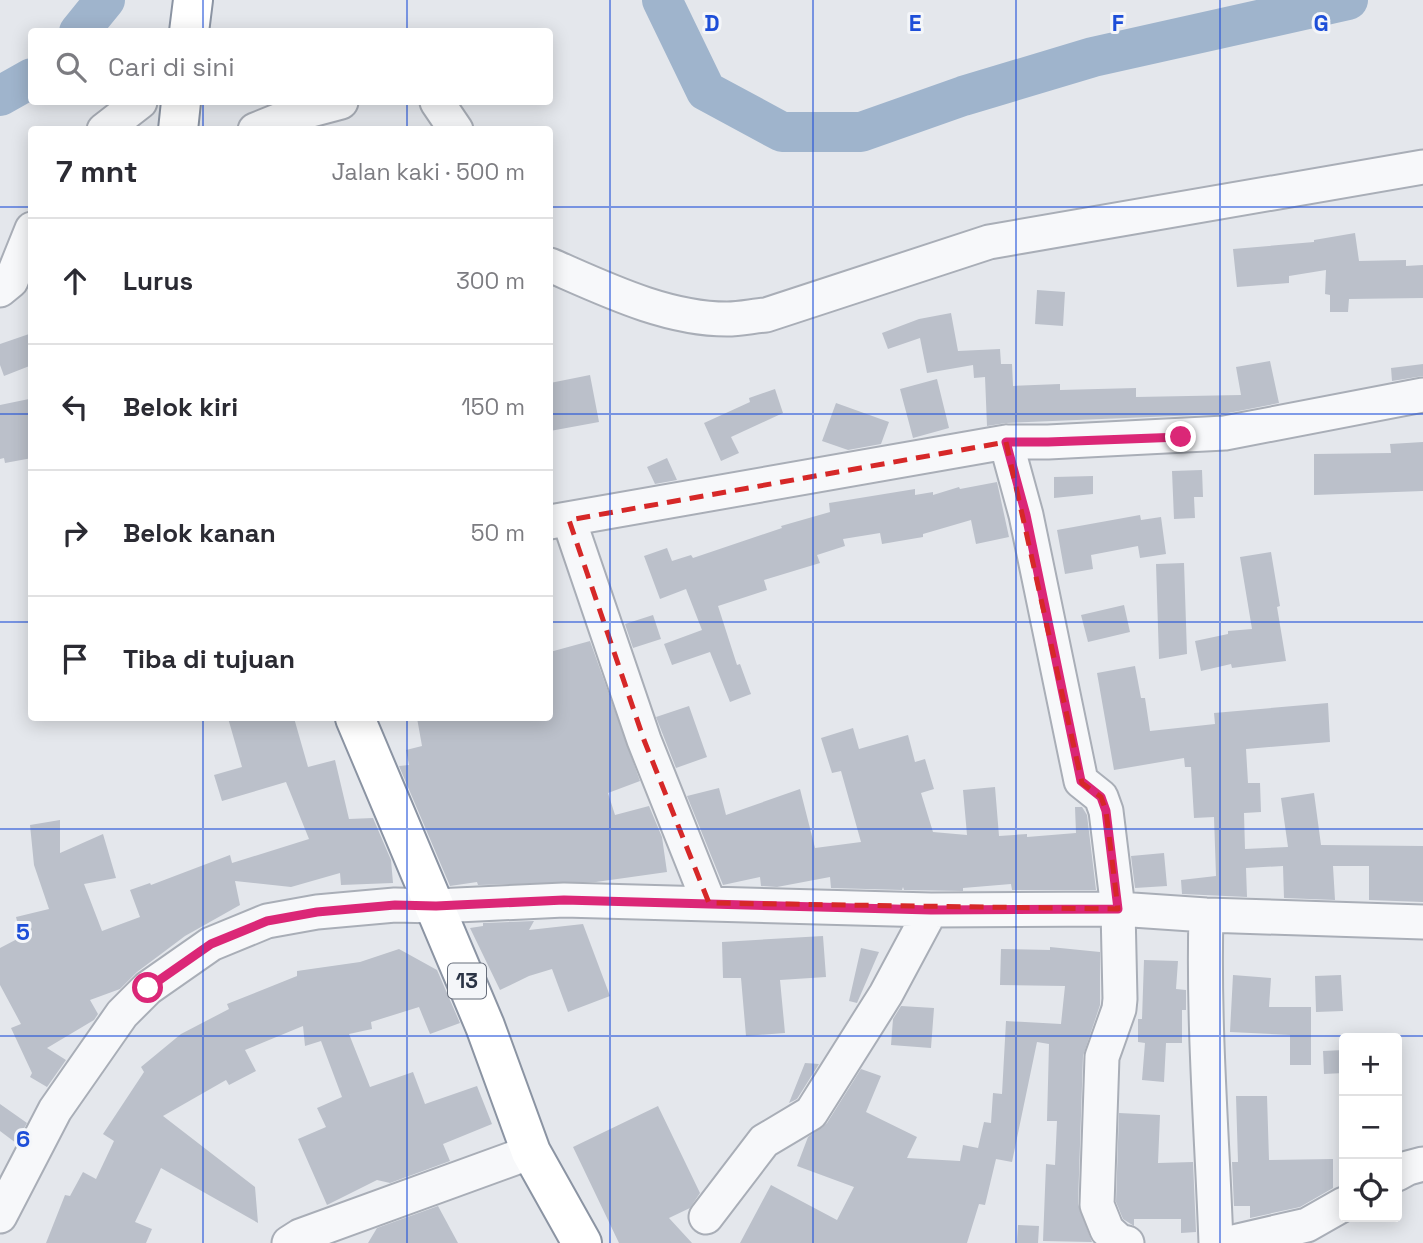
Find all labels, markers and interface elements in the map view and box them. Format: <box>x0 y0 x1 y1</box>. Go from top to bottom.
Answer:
text: D <box>704 8 720 38</box>
text: E <box>909 8 921 38</box>
text: F <box>1112 8 1124 38</box>
text: G <box>1313 8 1329 38</box>
search box <box>28 28 553 105</box>
icon: search <box>52 48 90 86</box>
text: Cari di sini <box>108 50 235 84</box>
text: 7 mnt <box>56 152 138 191</box>
text: Jalan kaki · 500 m <box>331 157 525 187</box>
icon: ahead <box>56 262 94 300</box>
text: Lurus <box>123 264 193 298</box>
text: 300 m <box>456 266 525 296</box>
icon: left <box>56 388 94 426</box>
text: Belok kiri <box>123 390 238 424</box>
text: 150 m <box>461 392 525 422</box>
route end <box>1165 421 1196 452</box>
icon: right <box>56 514 94 552</box>
text: Belok kanan <box>123 516 276 550</box>
text: 50 m <box>471 518 525 548</box>
icon: arrive <box>56 640 94 678</box>
text: Tiba di tujuan <box>123 642 295 676</box>
text: 5 <box>16 917 30 947</box>
road number: 13 <box>448 964 486 998</box>
route start <box>132 972 163 1003</box>
map controls <box>1339 1033 1402 1222</box>
button: + <box>1339 1033 1402 1096</box>
button: − <box>1339 1096 1402 1159</box>
text: 6 <box>16 1124 30 1154</box>
button: locate <box>1339 1159 1402 1222</box>

